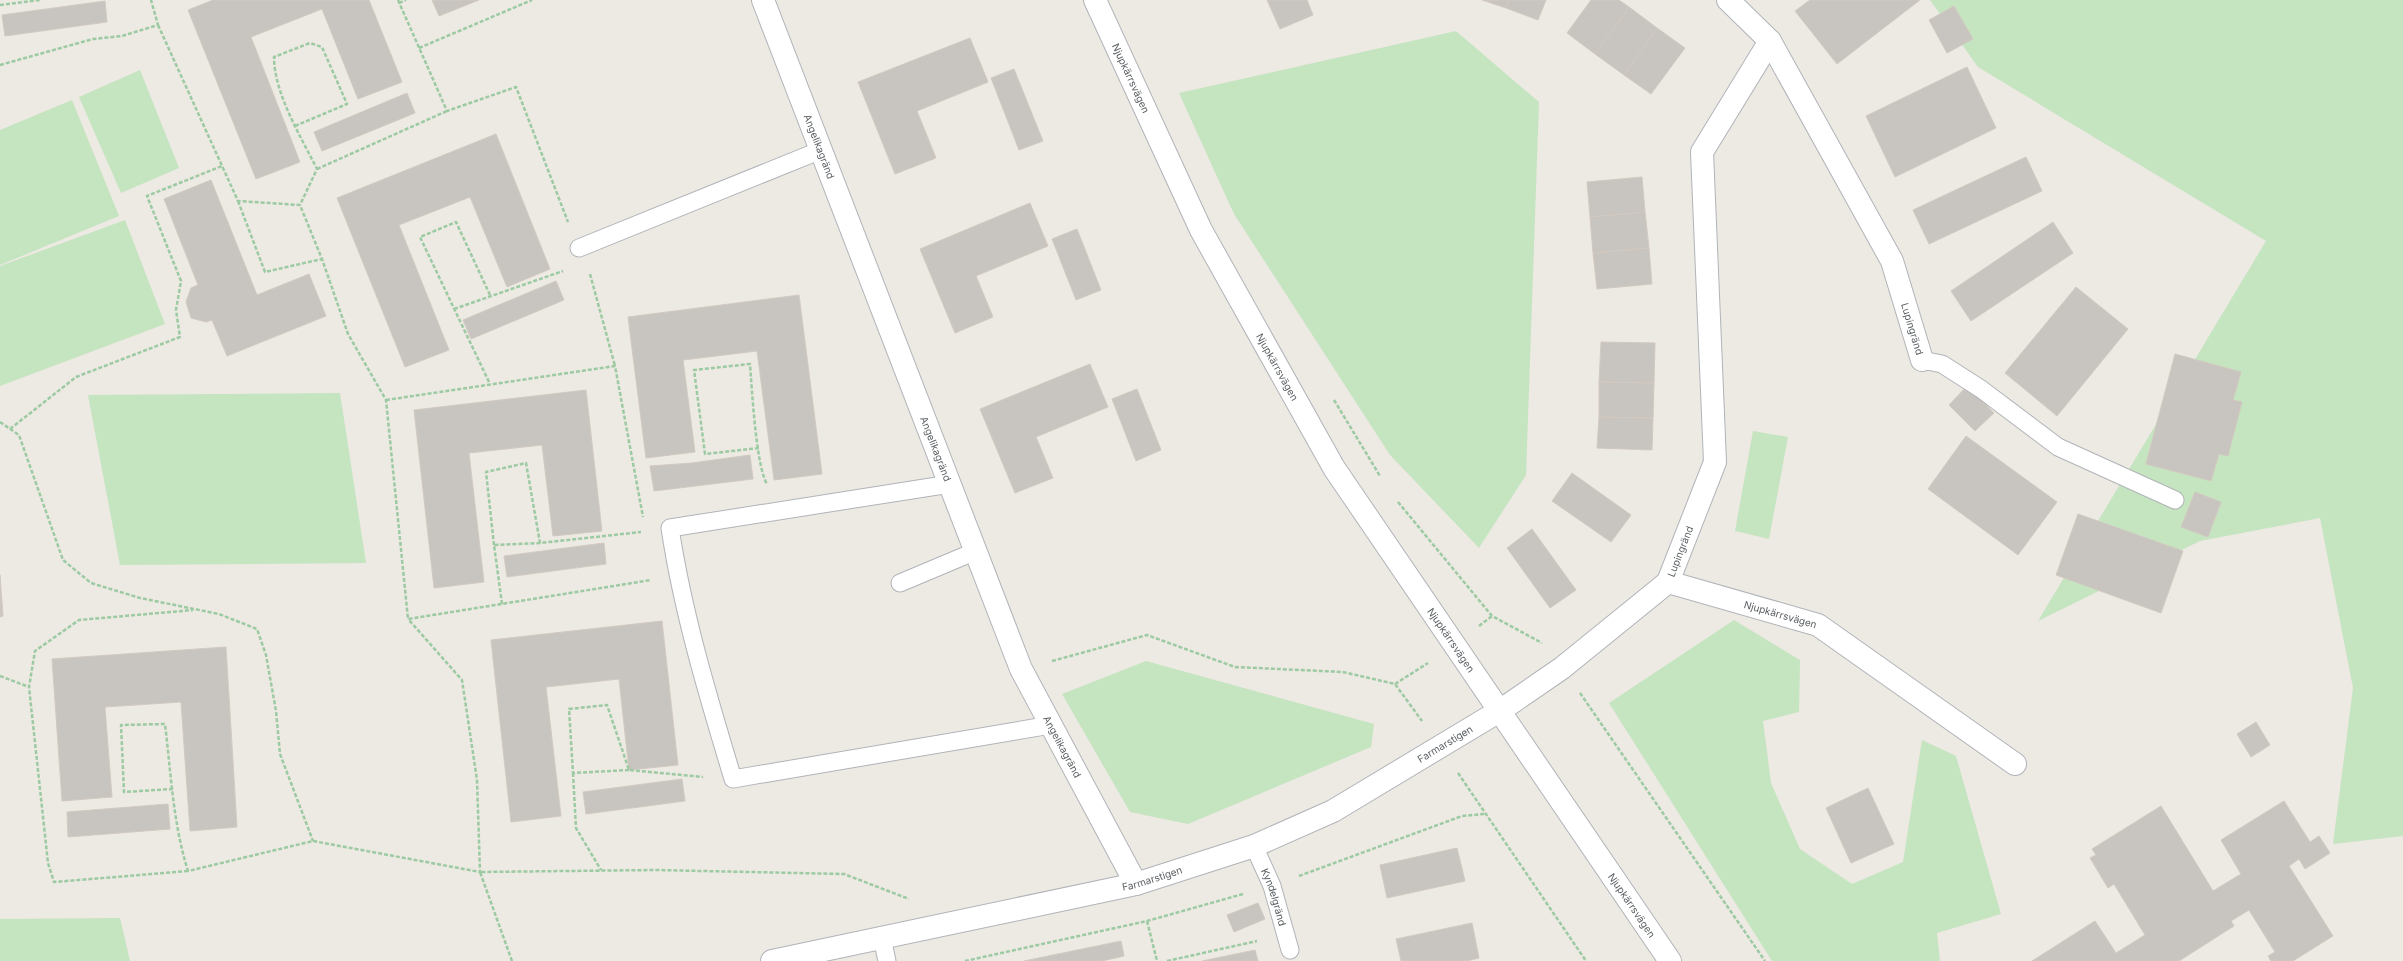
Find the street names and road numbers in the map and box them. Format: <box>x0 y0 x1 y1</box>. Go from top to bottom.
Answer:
street label: Njupkärrsvägen <box>1110 41 1152 115</box>
street label: Angelikagränd <box>802 112 837 181</box>
street label: Lupingränd <box>1899 301 1926 356</box>
street label: Njupkärrsvägen <box>1254 331 1301 403</box>
street label: Angelikagränd <box>918 415 954 483</box>
street label: Lupingränd <box>1665 524 1695 578</box>
street label: Njupkärrsvägen <box>1743 598 1818 630</box>
street label: Njupkärrsvägen <box>1425 606 1477 674</box>
street label: Angelikagränd <box>1041 714 1084 780</box>
street label: Farmarstigen <box>1415 723 1475 765</box>
street label: Farmarstigen <box>1121 864 1184 893</box>
street label: Kyndelgränd <box>1259 866 1289 927</box>
street label: Njupkärrsvägen <box>1606 871 1658 940</box>

